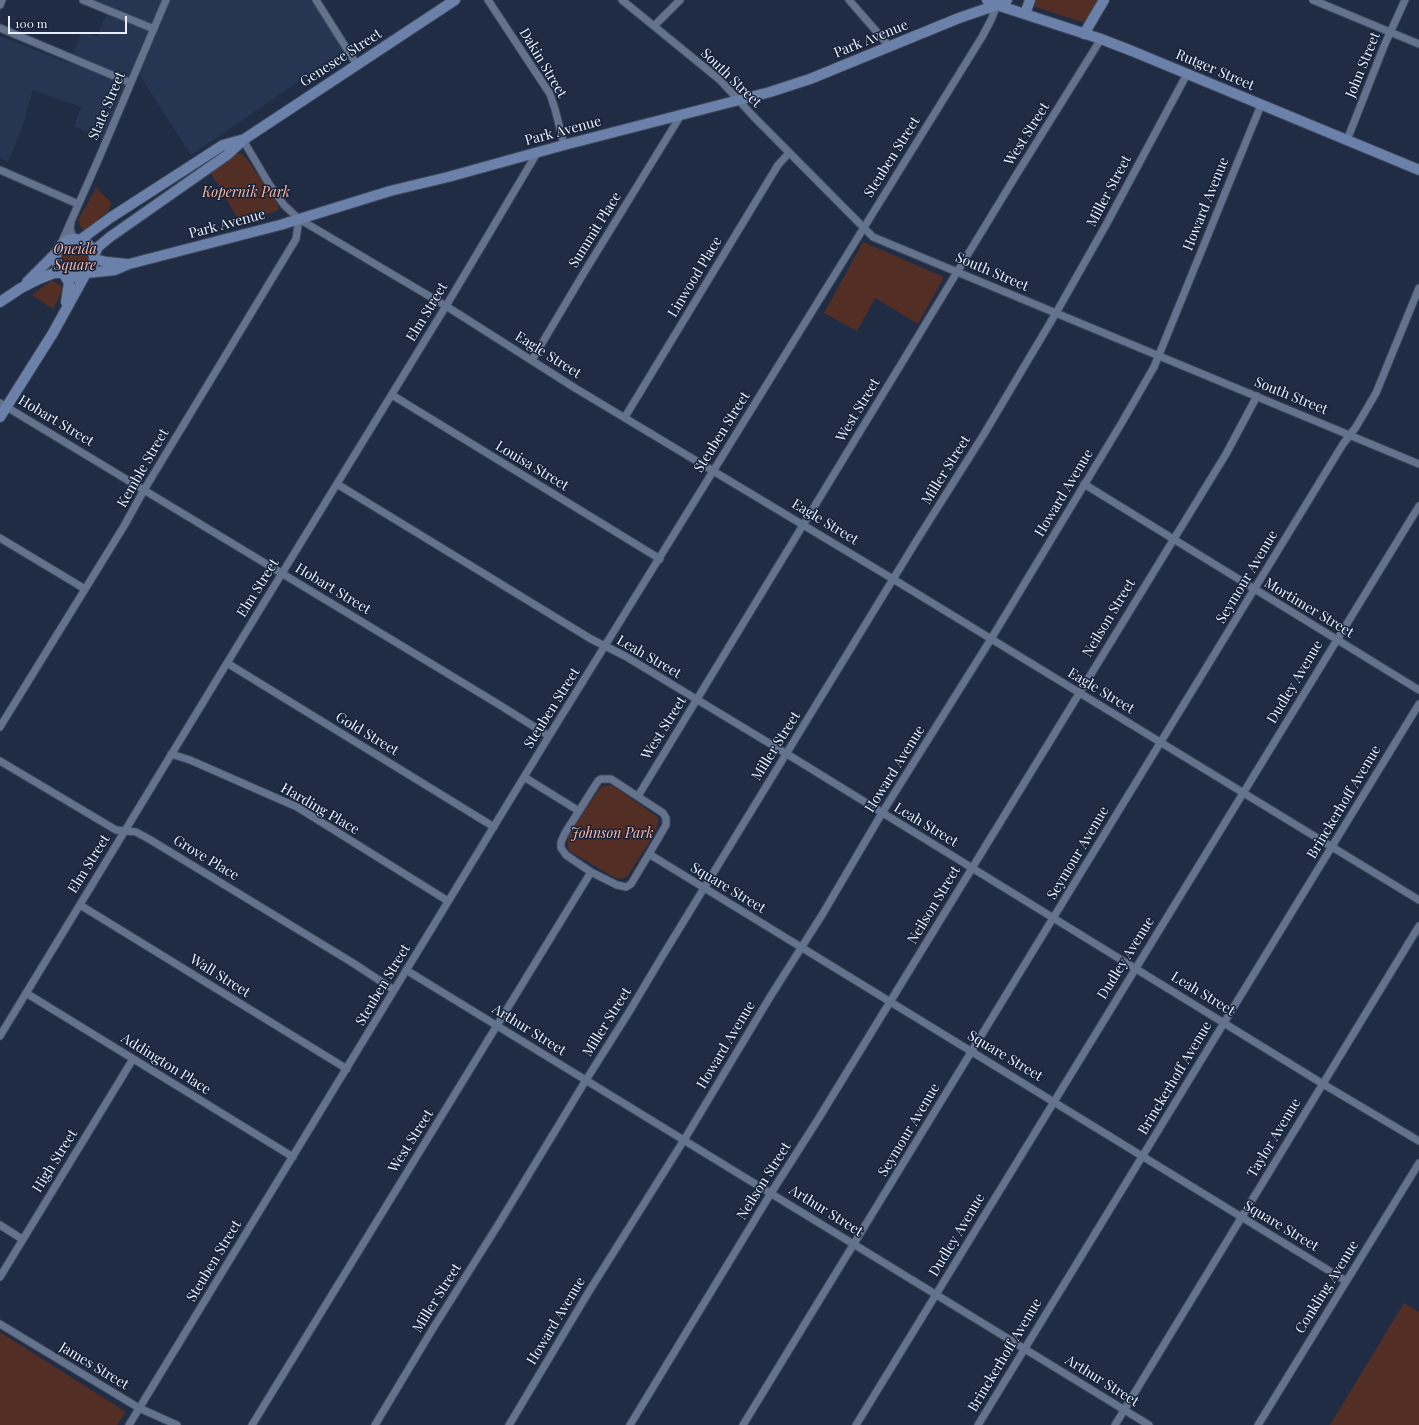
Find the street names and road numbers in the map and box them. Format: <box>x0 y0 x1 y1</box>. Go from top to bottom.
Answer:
street label: Park Avenue <box>832 17 910 61</box>
street label: Genesee Street <box>297 25 385 91</box>
street label: Dakin Street <box>516 25 570 101</box>
street label: John Street <box>1342 30 1384 100</box>
street label: South Street <box>697 45 765 111</box>
street label: Rutger Street <box>1173 46 1257 94</box>
street label: State Street <box>85 69 129 143</box>
street label: West Street <box>1001 99 1053 169</box>
street label: Park Avenue <box>523 113 603 149</box>
street label: Steuben Street <box>860 113 924 201</box>
street label: Miller Street <box>1083 152 1135 230</box>
street label: Howard Avenue <box>1180 155 1232 253</box>
street label: Summit Place <box>565 189 625 271</box>
street label: Park Avenue <box>187 206 267 242</box>
street label: Linwood Place <box>664 234 726 320</box>
street label: South Street <box>953 249 1031 295</box>
street label: Elm Street <box>403 279 451 345</box>
street label: Eagle Street <box>512 328 584 382</box>
street label: South Street <box>1252 374 1330 418</box>
street label: West Street <box>832 375 884 445</box>
street label: Steuben Street <box>690 388 754 476</box>
street label: Hobart Street <box>15 392 97 450</box>
street label: Kemble Street <box>114 425 172 511</box>
street label: Miller Street <box>918 432 974 508</box>
street label: Louisa Street <box>492 438 572 494</box>
street label: Howard Avenue <box>1031 446 1097 540</box>
street label: Eagle Street <box>789 496 861 548</box>
street label: Seymour Avenue <box>1213 527 1281 627</box>
street label: Elm Street <box>233 556 283 620</box>
street label: Hobart Street <box>292 560 374 618</box>
street label: Mortimer Street <box>1261 575 1357 641</box>
street label: Neilson Street <box>1079 576 1139 660</box>
street label: Leah Street <box>614 632 684 682</box>
street label: Dudley Avenue <box>1264 637 1326 727</box>
street label: Steuben Street <box>520 664 584 752</box>
street label: Eagle Street <box>1065 665 1137 717</box>
street label: West Street <box>638 693 690 763</box>
street label: Miller Street <box>748 708 804 784</box>
street label: Gold Street <box>332 709 402 759</box>
street label: Howard Avenue <box>862 722 928 816</box>
street label: Brinckerhoff Avenue <box>1304 742 1384 862</box>
street label: Harding Place <box>278 780 362 838</box>
street label: Leah Street <box>891 799 961 851</box>
street label: Seymour Avenue <box>1044 803 1112 903</box>
street label: Elm Street <box>64 832 114 896</box>
street label: Grove Place <box>170 832 242 884</box>
street label: Square Street <box>687 859 769 917</box>
street label: Neilson Street <box>904 863 964 947</box>
street label: Dudley Avenue <box>1094 914 1158 1002</box>
street label: Steuben Street <box>352 941 414 1029</box>
street label: Wall Street <box>187 951 253 1001</box>
street label: Leah Street <box>1168 968 1238 1020</box>
street label: Miller Street <box>579 984 635 1060</box>
street label: Howard Avenue <box>693 998 759 1092</box>
street label: Arthur Street <box>489 1001 569 1059</box>
street label: Brinckerhoff Avenue <box>1135 1018 1215 1138</box>
street label: Square Street <box>964 1027 1046 1085</box>
street label: Addington Place <box>118 1030 214 1098</box>
street label: Seymour Avenue <box>875 1080 943 1180</box>
street label: Taylor Avenue <box>1244 1095 1304 1181</box>
street label: West Street <box>385 1106 437 1176</box>
street label: High Street <box>29 1126 81 1196</box>
street label: Neilson Street <box>734 1139 794 1223</box>
street label: Arthur Street <box>786 1182 866 1240</box>
street label: Dudley Avenue <box>926 1190 988 1280</box>
street label: Square Street <box>1240 1197 1322 1255</box>
street label: Steuben Street <box>183 1217 245 1305</box>
street label: Conkling Avenue <box>1292 1237 1362 1337</box>
street label: Miller Street <box>409 1260 465 1336</box>
street label: Howard Avenue <box>523 1274 589 1368</box>
street label: Brinckerhoff Avenue <box>965 1295 1045 1415</box>
street label: James Street <box>56 1339 132 1393</box>
street label: Arthur Street <box>1062 1352 1142 1410</box>

